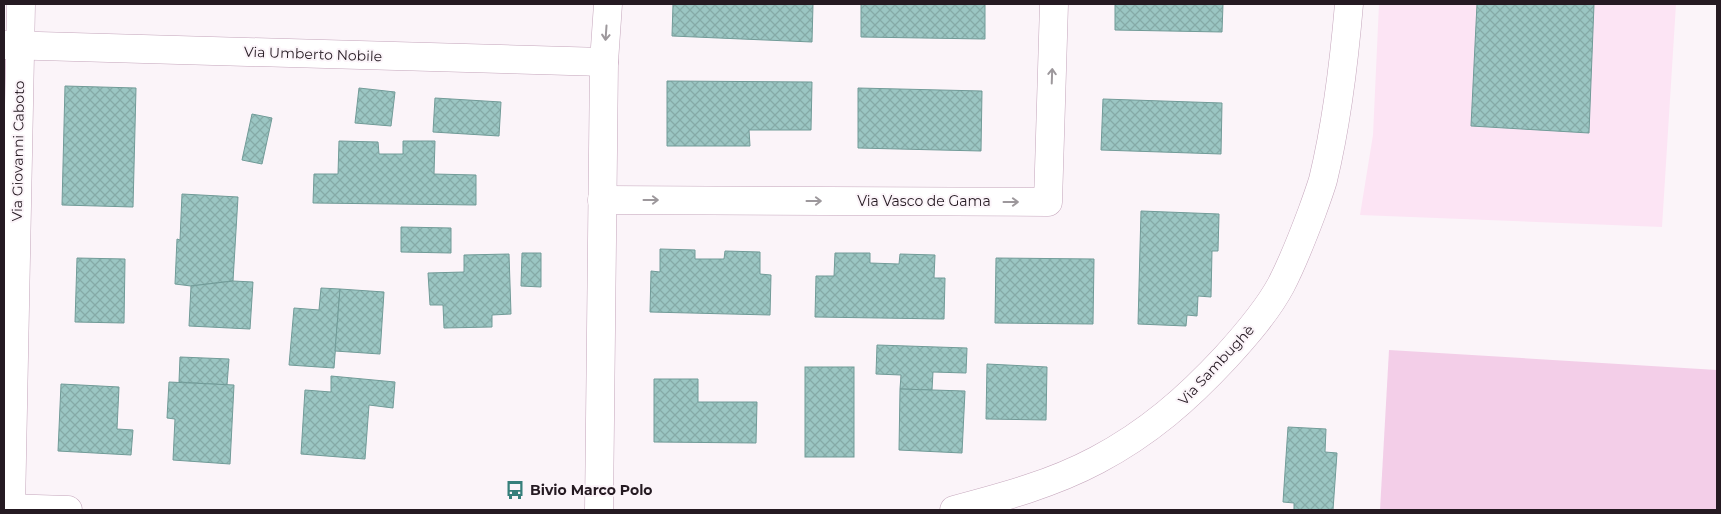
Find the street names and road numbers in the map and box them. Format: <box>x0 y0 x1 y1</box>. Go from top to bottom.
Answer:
street label: Via Umberto Nobile <box>244 43 382 65</box>
street label: Via Giovanni Caboto <box>8 80 28 222</box>
street label: Via Vasco de Gama <box>857 192 991 210</box>
street label: Via Sambughè <box>1174 321 1258 409</box>

